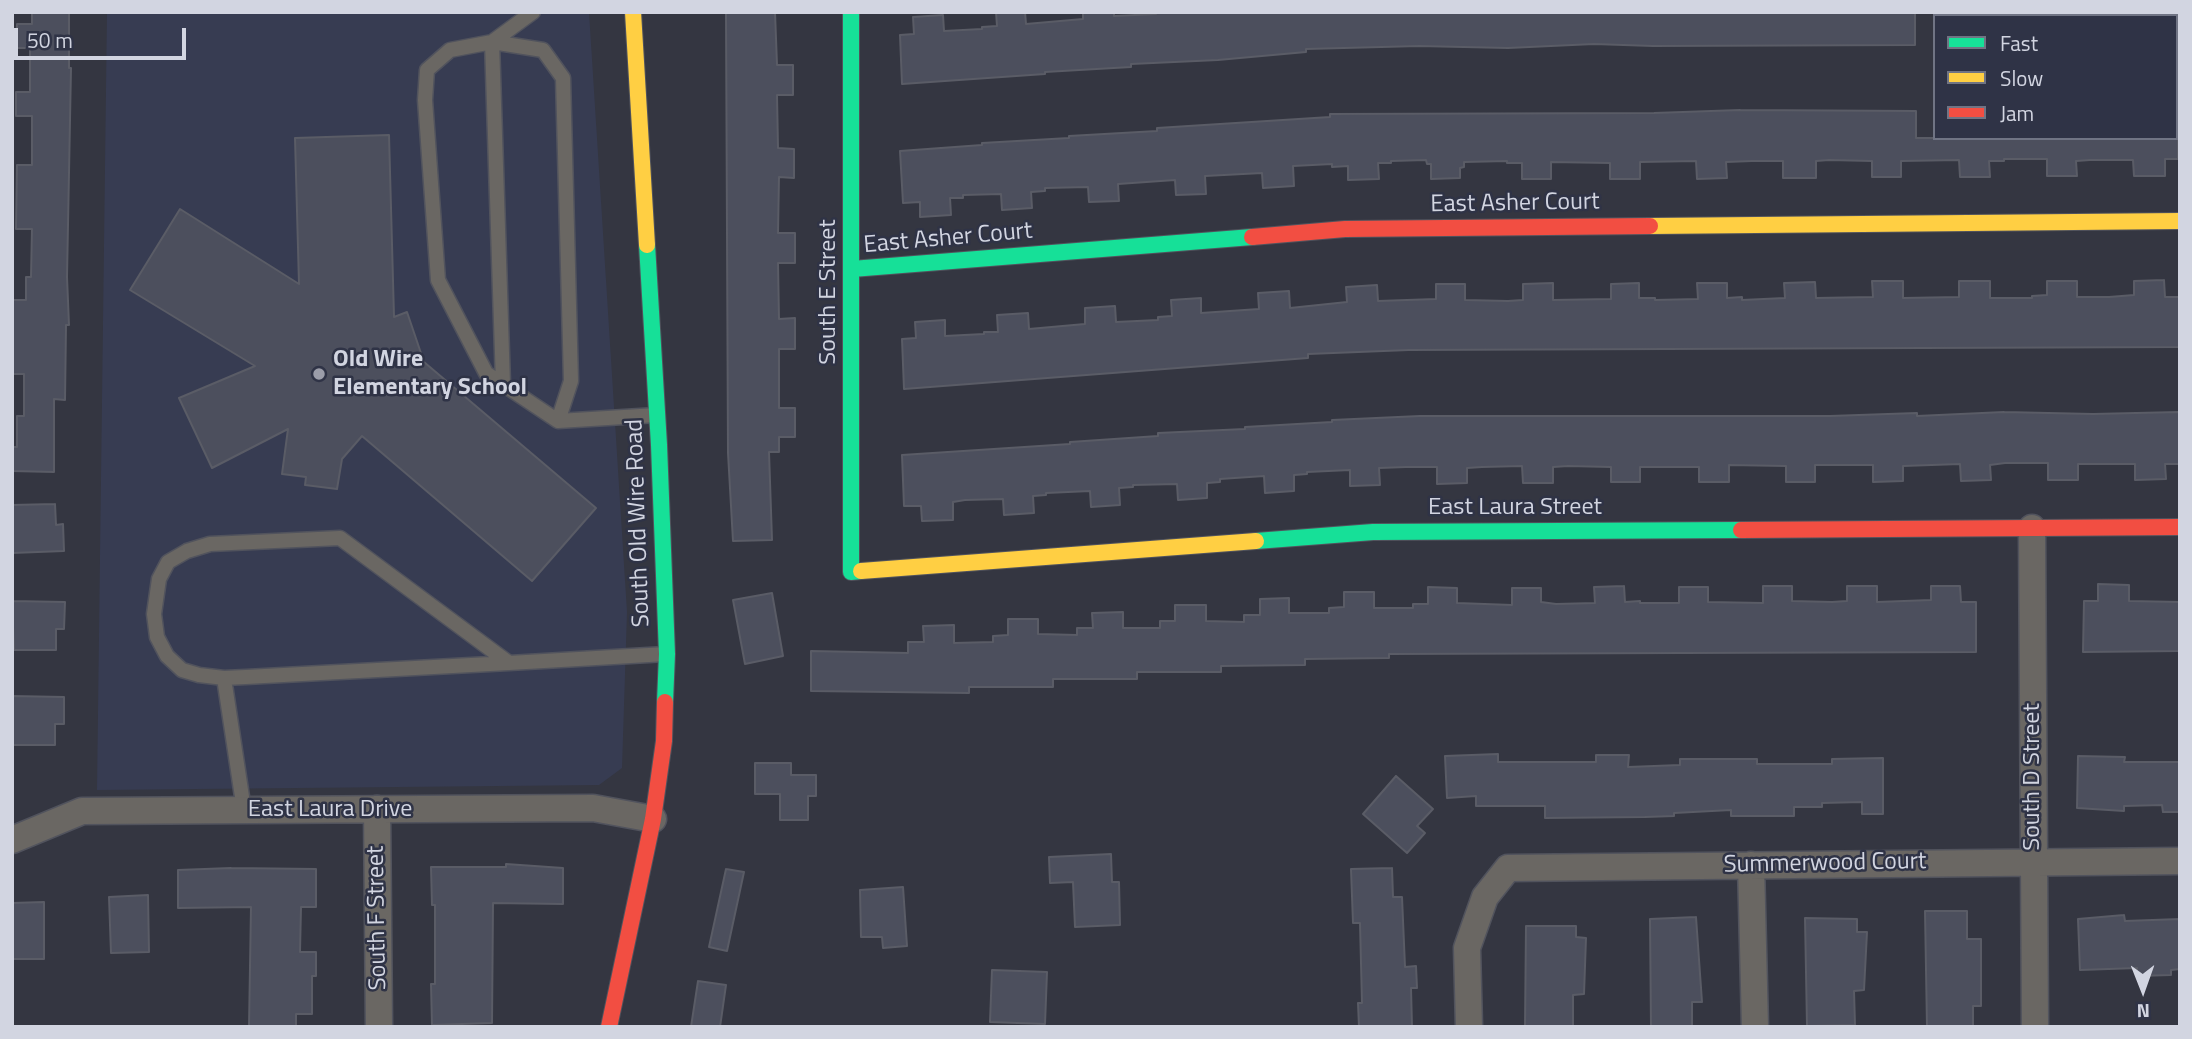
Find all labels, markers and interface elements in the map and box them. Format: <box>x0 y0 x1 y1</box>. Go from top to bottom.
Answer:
scale bar <box>18 14 189 58</box>
legend <box>1933 14 2178 140</box>
text: 50 m <box>27 24 73 56</box>
text: Fast <box>2000 27 2038 59</box>
text: Slow <box>2000 62 2043 94</box>
text: Jam <box>2000 97 2034 129</box>
street label: East Asher Court <box>1430 188 1600 220</box>
street label: East Asher Court <box>862 217 1034 261</box>
street label: South E Street <box>815 219 843 365</box>
place label: Old Wire Elementary School <box>333 346 527 402</box>
marker: Old Wire Elementary School <box>311 366 327 382</box>
street label: South Old Wire Road <box>621 418 657 628</box>
street label: East Laura Street <box>1428 494 1602 522</box>
street label: South D Street <box>2019 703 2047 851</box>
street label: East Laura Drive <box>248 796 412 824</box>
street label: South F Street <box>362 845 394 991</box>
street label: Summerwood Court <box>1723 848 1927 880</box>
north arrow <box>2108 955 2178 1025</box>
text: N <box>2137 997 2150 1026</box>

